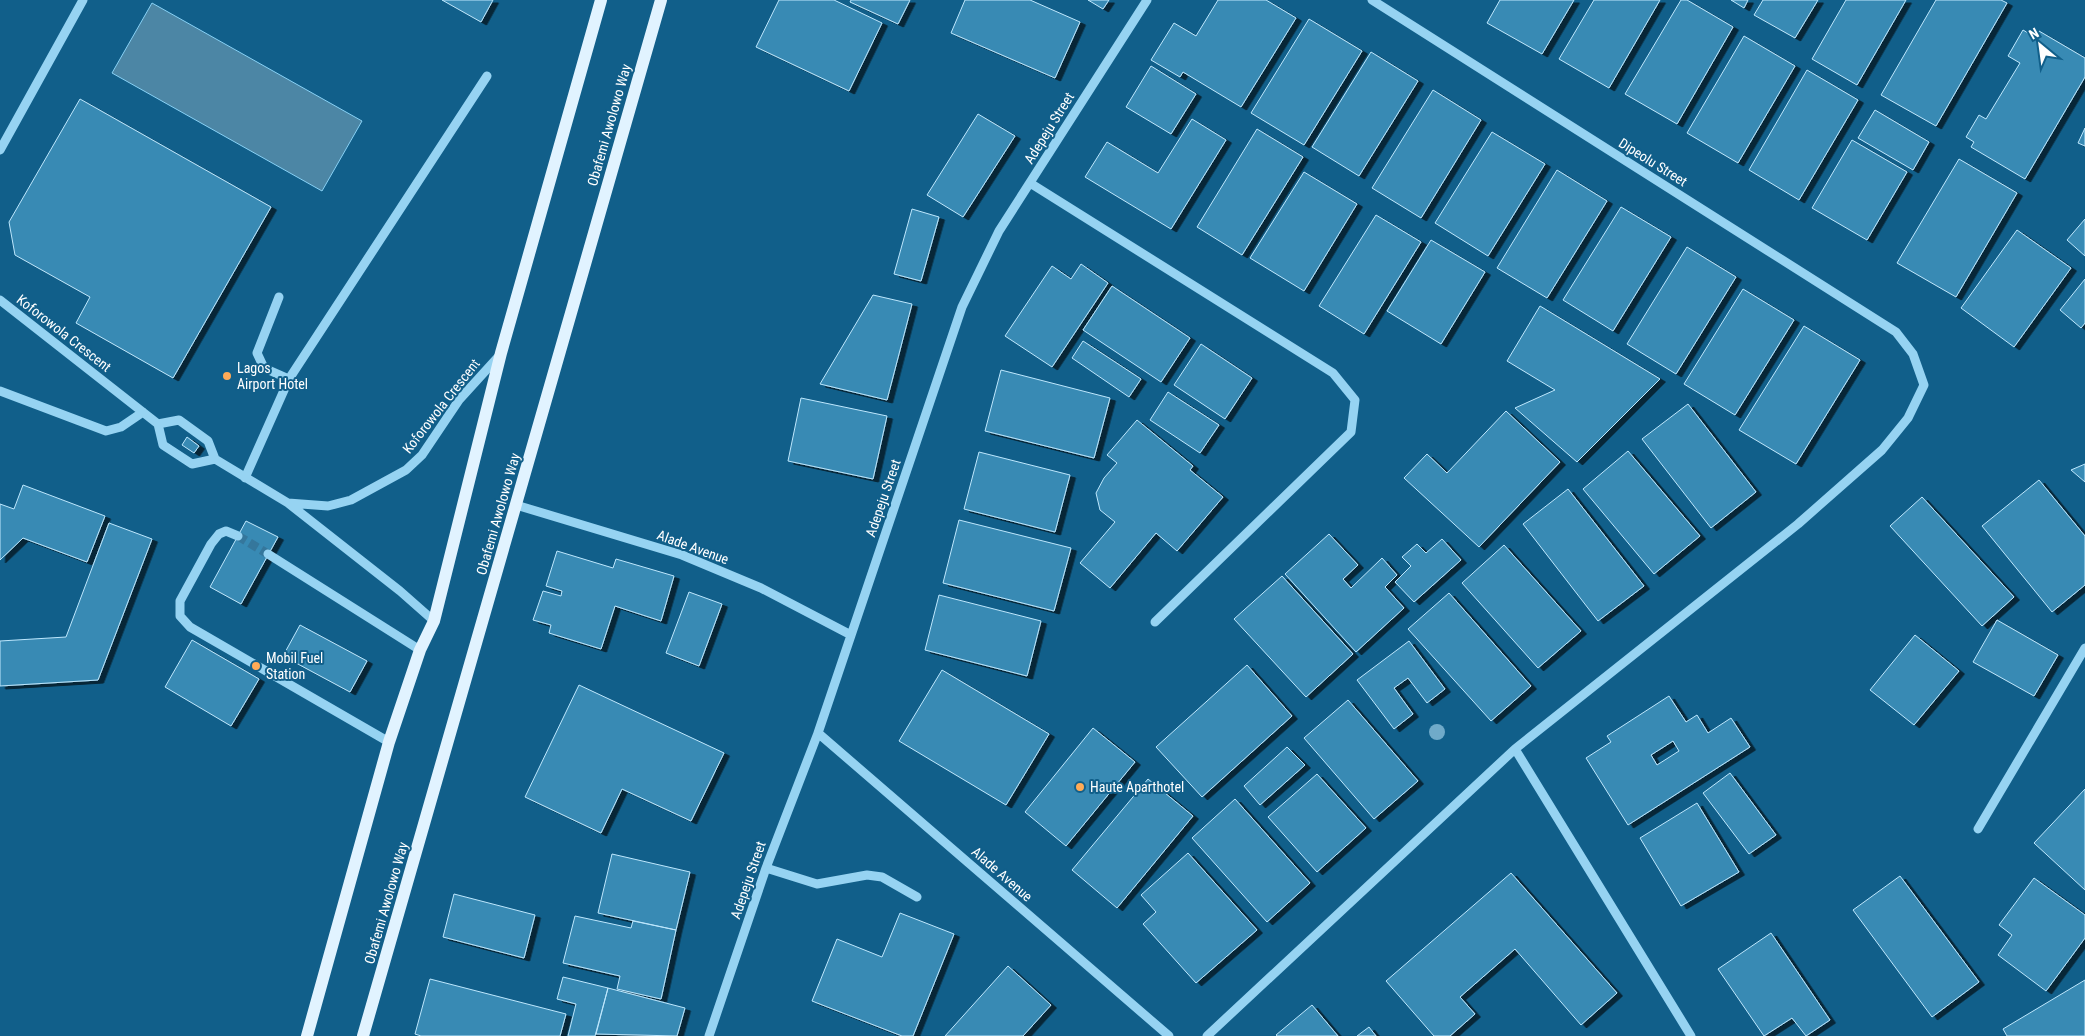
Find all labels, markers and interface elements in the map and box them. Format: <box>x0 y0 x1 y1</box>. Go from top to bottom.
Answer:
north arrow <box>2015 20 2065 70</box>
text: N <box>2026 25 2041 43</box>
street label: Obafemi Awolowo Way <box>584 62 634 188</box>
street label: Adepeju Street <box>1021 89 1077 167</box>
street label: Dipeolu Street <box>1616 135 1690 189</box>
street label: Koforowola Crescent <box>14 291 114 375</box>
street label: Koforowola Crescent <box>399 356 483 456</box>
place label: Lagos Airport Hotel <box>237 360 308 392</box>
marker: Lagos Airport Hotel <box>221 370 233 382</box>
street label: Obafemi Awolowo Way <box>473 451 523 577</box>
street label: Adepeju Street <box>862 457 904 539</box>
street label: Alade Avenue <box>655 527 731 567</box>
place label: Mobil Fuel Station <box>266 650 323 682</box>
marker: Mobil Fuel Station <box>250 660 262 672</box>
place label: Haute Aparthotel <box>1090 779 1184 795</box>
marker: Haute Aparthotel <box>1074 781 1086 793</box>
street label: Adepeju Street <box>727 839 769 921</box>
street label: Obafemi Awolowo Way <box>361 840 411 966</box>
street label: Alade Avenue <box>968 843 1036 905</box>

